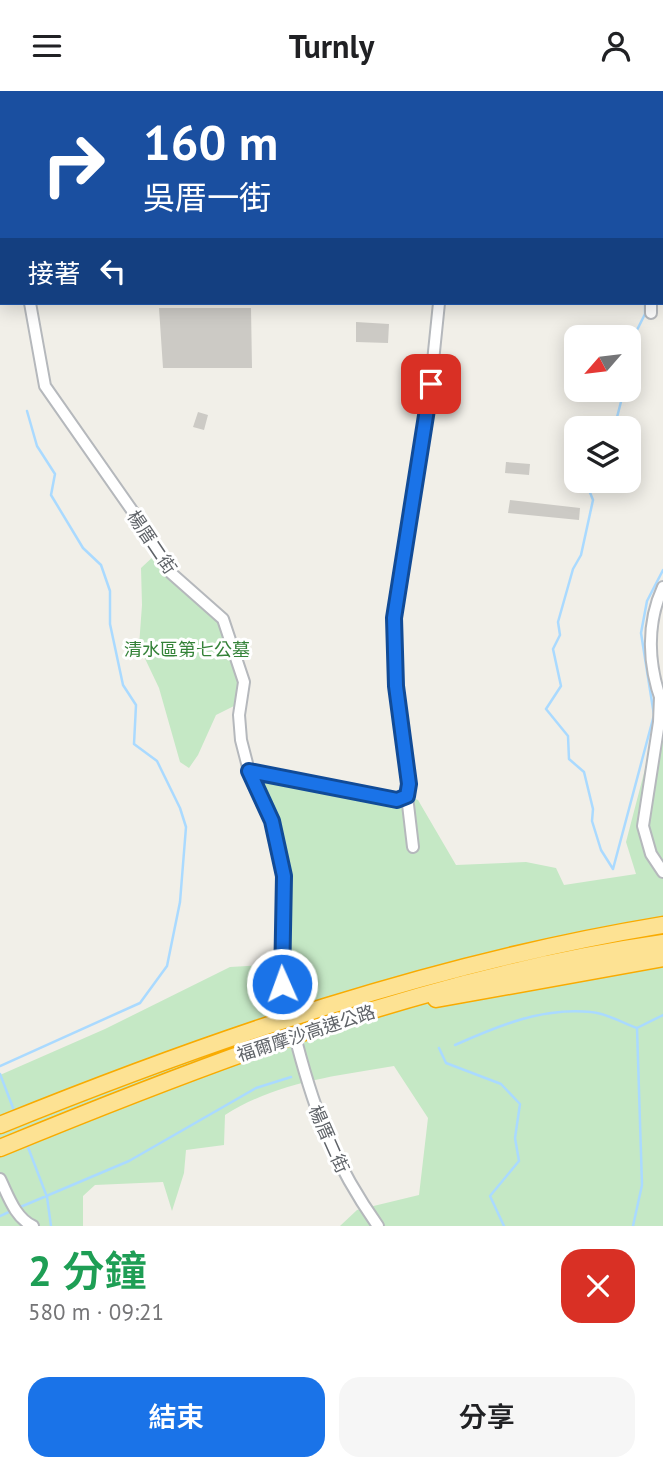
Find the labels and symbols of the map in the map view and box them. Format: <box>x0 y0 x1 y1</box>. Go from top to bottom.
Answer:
north arrow <box>564 325 640 403</box>
pin <box>401 354 461 414</box>
street label: 楊厝二街 <box>122 506 182 578</box>
park label: 清水區第七公墓 <box>124 638 250 661</box>
position arrow <box>245 947 319 1021</box>
street label: 福爾摩沙高速公路 <box>234 1000 378 1066</box>
street label: 楊厝二街 <box>304 1101 354 1177</box>

